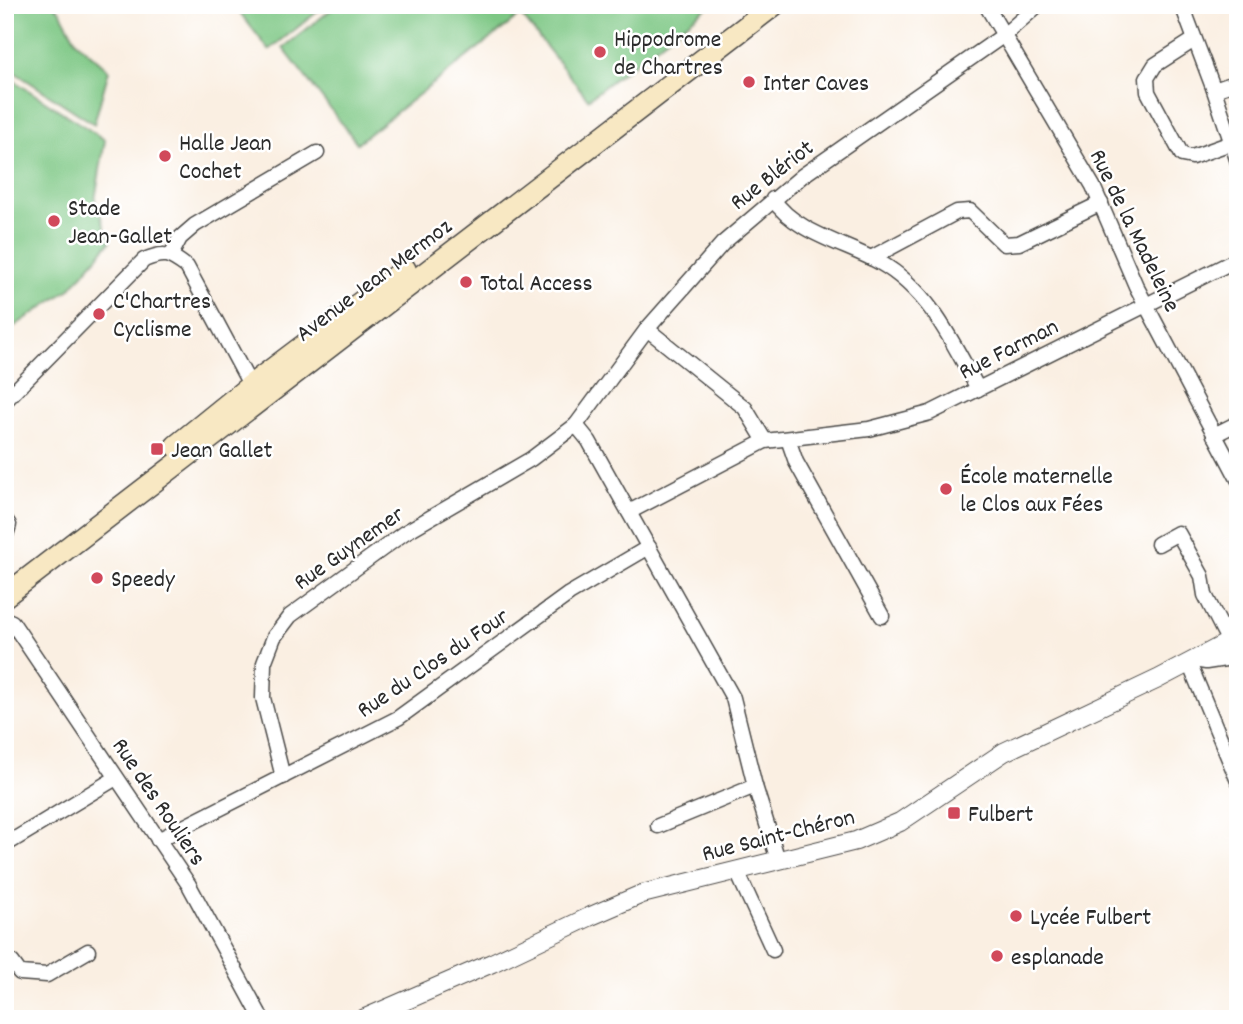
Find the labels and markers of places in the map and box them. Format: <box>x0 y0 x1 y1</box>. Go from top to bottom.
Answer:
place label: Hippodrome de Chartres <box>614 24 723 86</box>
marker: Hippodrome de Chartres <box>592 44 608 60</box>
place label: Inter Caves <box>763 68 869 102</box>
marker: Inter Caves <box>741 74 757 90</box>
place label: Halle Jean Cochet <box>179 128 272 190</box>
marker: Halle Jean Cochet <box>157 148 173 164</box>
place label: Stade Jean-Gallet <box>68 193 172 255</box>
marker: Stade Jean-Gallet <box>46 213 62 229</box>
place label: Total Access <box>480 268 593 302</box>
marker: Total Access <box>458 274 474 290</box>
place label: C'Chartres Cyclisme <box>113 286 211 348</box>
marker: C'Chartres Cyclisme <box>91 306 107 322</box>
place label: Jean Gallet <box>171 435 272 469</box>
marker: Jean Gallet <box>149 441 165 457</box>
place label: École maternelle le Clos aux Fées <box>960 461 1113 523</box>
marker: École maternelle le Clos aux Fées <box>938 481 954 497</box>
place label: Speedy <box>111 564 176 598</box>
marker: Speedy <box>89 570 105 586</box>
place label: Fulbert <box>968 799 1034 833</box>
marker: Fulbert <box>946 805 962 821</box>
place label: Lycée Fulbert <box>1030 902 1151 936</box>
marker: Lycée Fulbert <box>1008 908 1024 924</box>
place label: esplanade <box>1011 942 1104 976</box>
marker: esplanade <box>989 948 1005 964</box>

